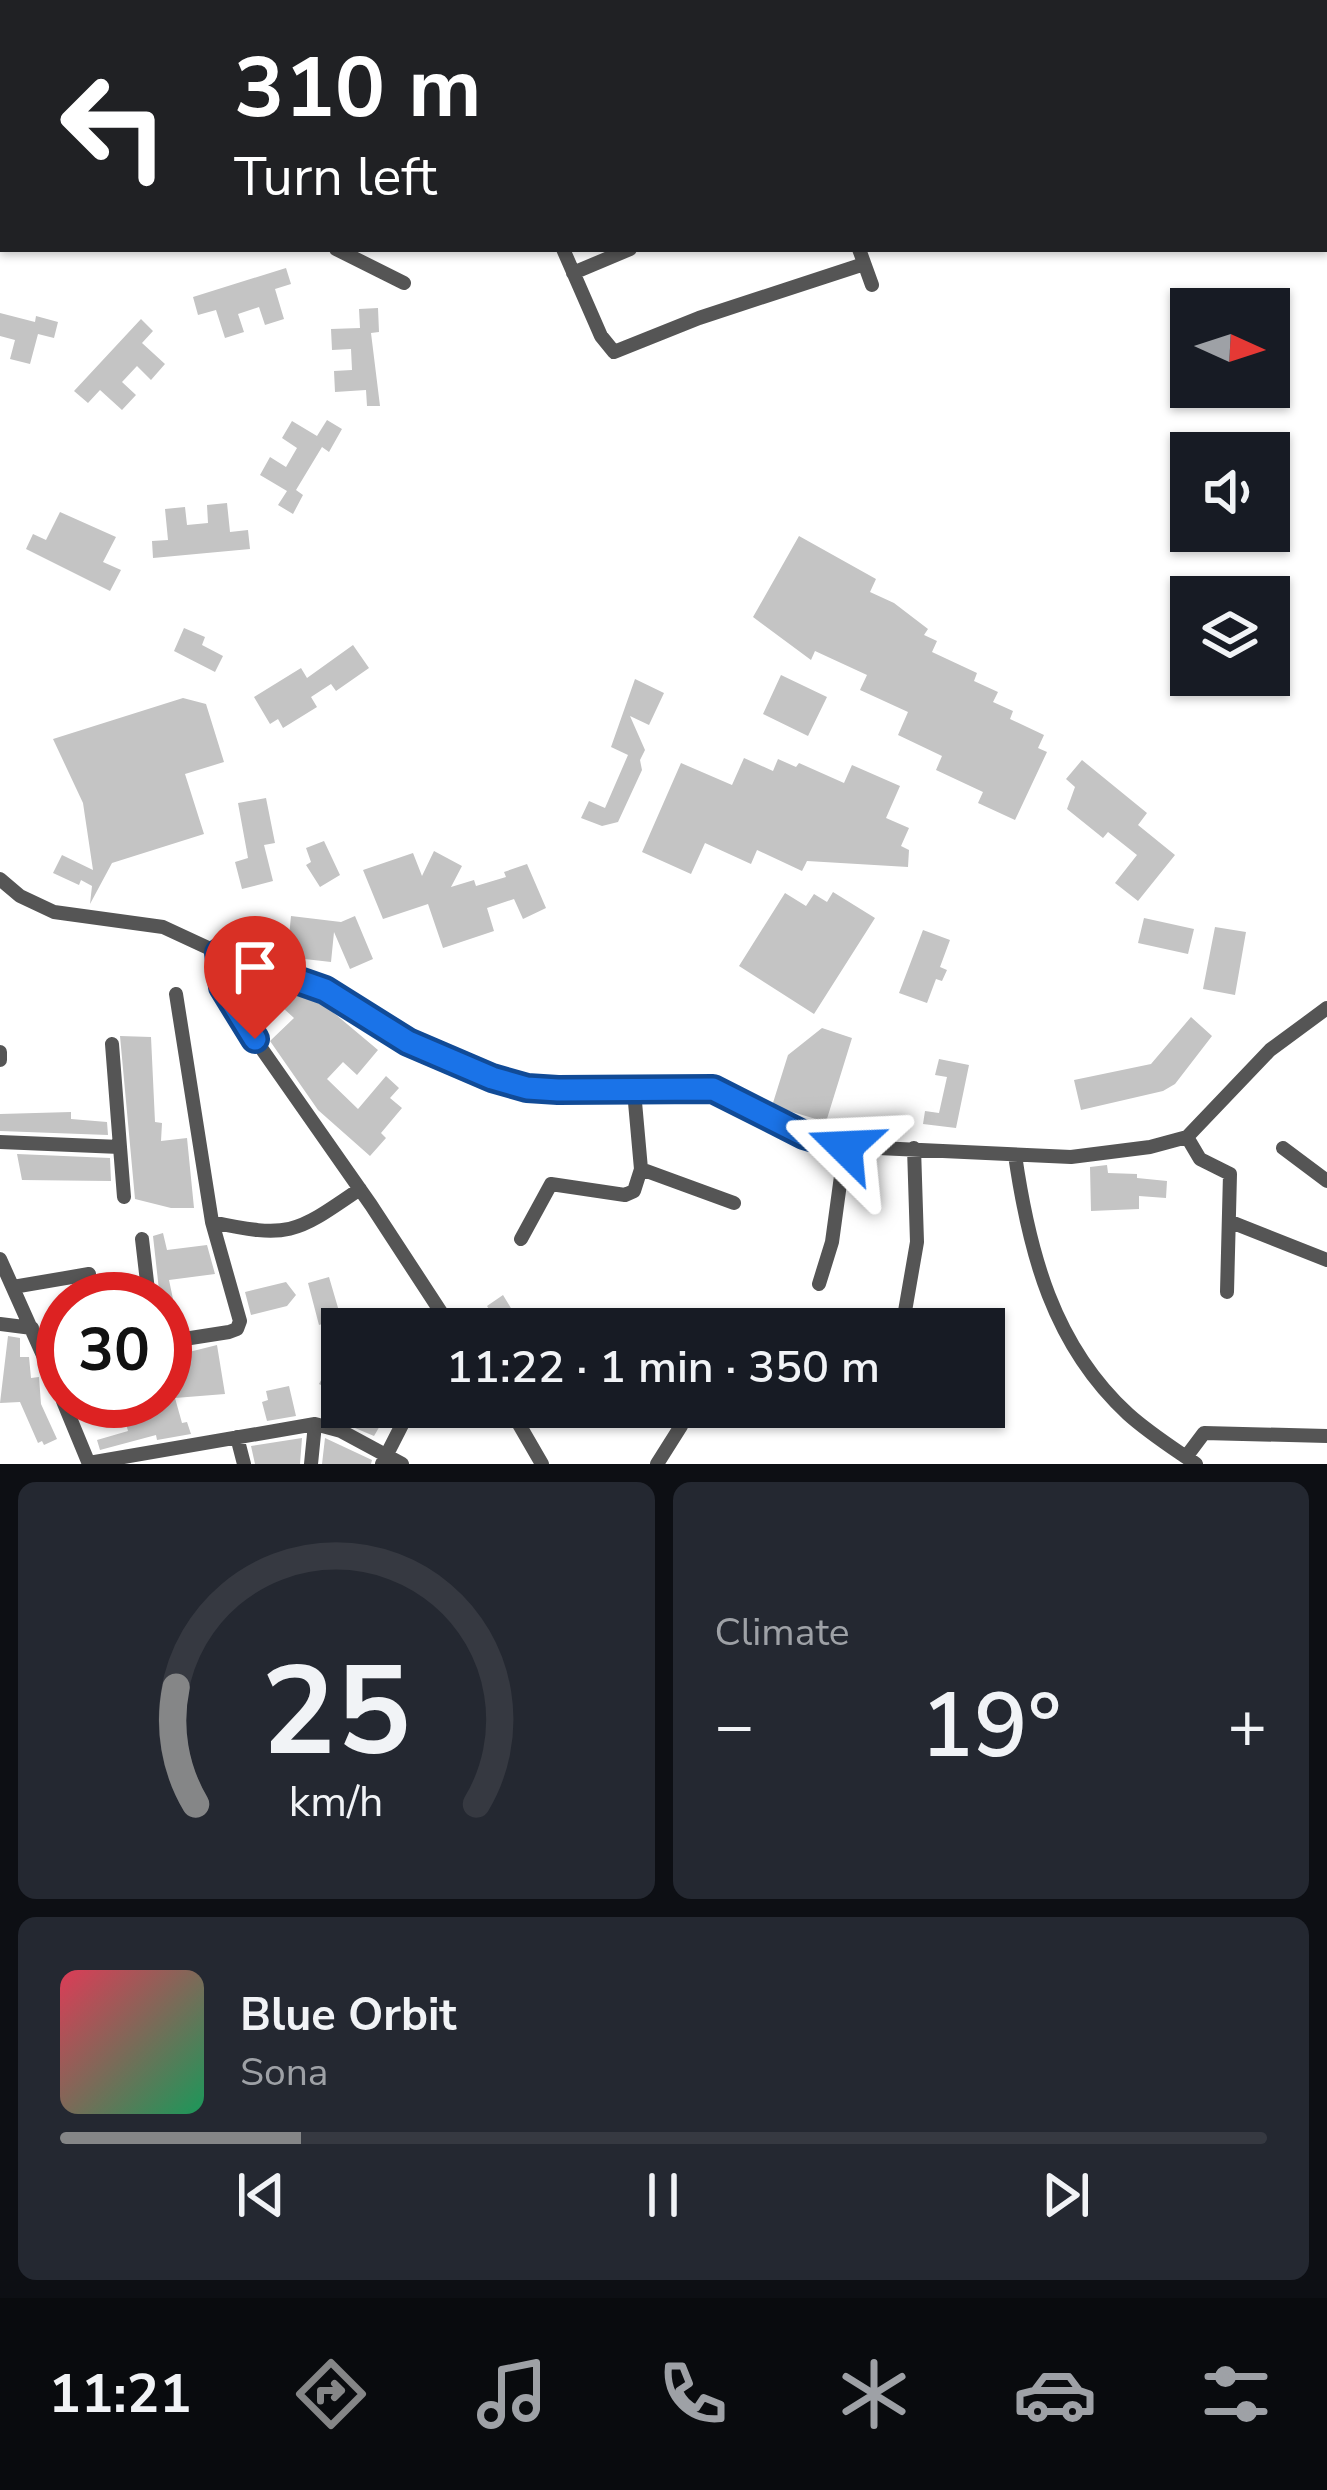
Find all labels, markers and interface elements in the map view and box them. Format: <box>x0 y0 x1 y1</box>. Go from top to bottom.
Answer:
text: 310 m <box>234 31 482 146</box>
icon: left <box>36 48 192 204</box>
text: Turn left <box>234 140 437 214</box>
north arrow <box>1170 288 1290 408</box>
map controls <box>1170 288 1290 696</box>
button: sound <box>1170 432 1290 552</box>
button: layers <box>1170 576 1290 696</box>
pin <box>204 916 306 1039</box>
icon: arrive <box>222 934 288 1000</box>
position arrow <box>782 1084 908 1210</box>
speed limit sign: 30 <box>36 1272 192 1428</box>
text: 11:22 · 1 min · 350 m <box>446 1337 880 1398</box>
text: Climate <box>715 1606 850 1659</box>
text: 25 <box>261 1627 411 1797</box>
text: 19° <box>920 1665 1062 1788</box>
text: − <box>715 1681 754 1771</box>
text: + <box>1227 1681 1267 1771</box>
text: km/h <box>289 1772 384 1830</box>
text: Blue Orbit <box>240 1985 457 2046</box>
text: Sona <box>240 2046 329 2099</box>
icon: previous <box>228 2162 294 2228</box>
icon: pause <box>630 2162 696 2228</box>
icon: next <box>1033 2162 1099 2228</box>
icon: directions <box>289 2352 373 2436</box>
icon: music <box>470 2352 554 2436</box>
icon: phone <box>651 2352 735 2436</box>
icon: climate <box>832 2352 916 2436</box>
icon: car <box>1013 2352 1097 2436</box>
icon: filters <box>1194 2352 1278 2436</box>
text: 11:21 <box>49 2357 192 2431</box>

